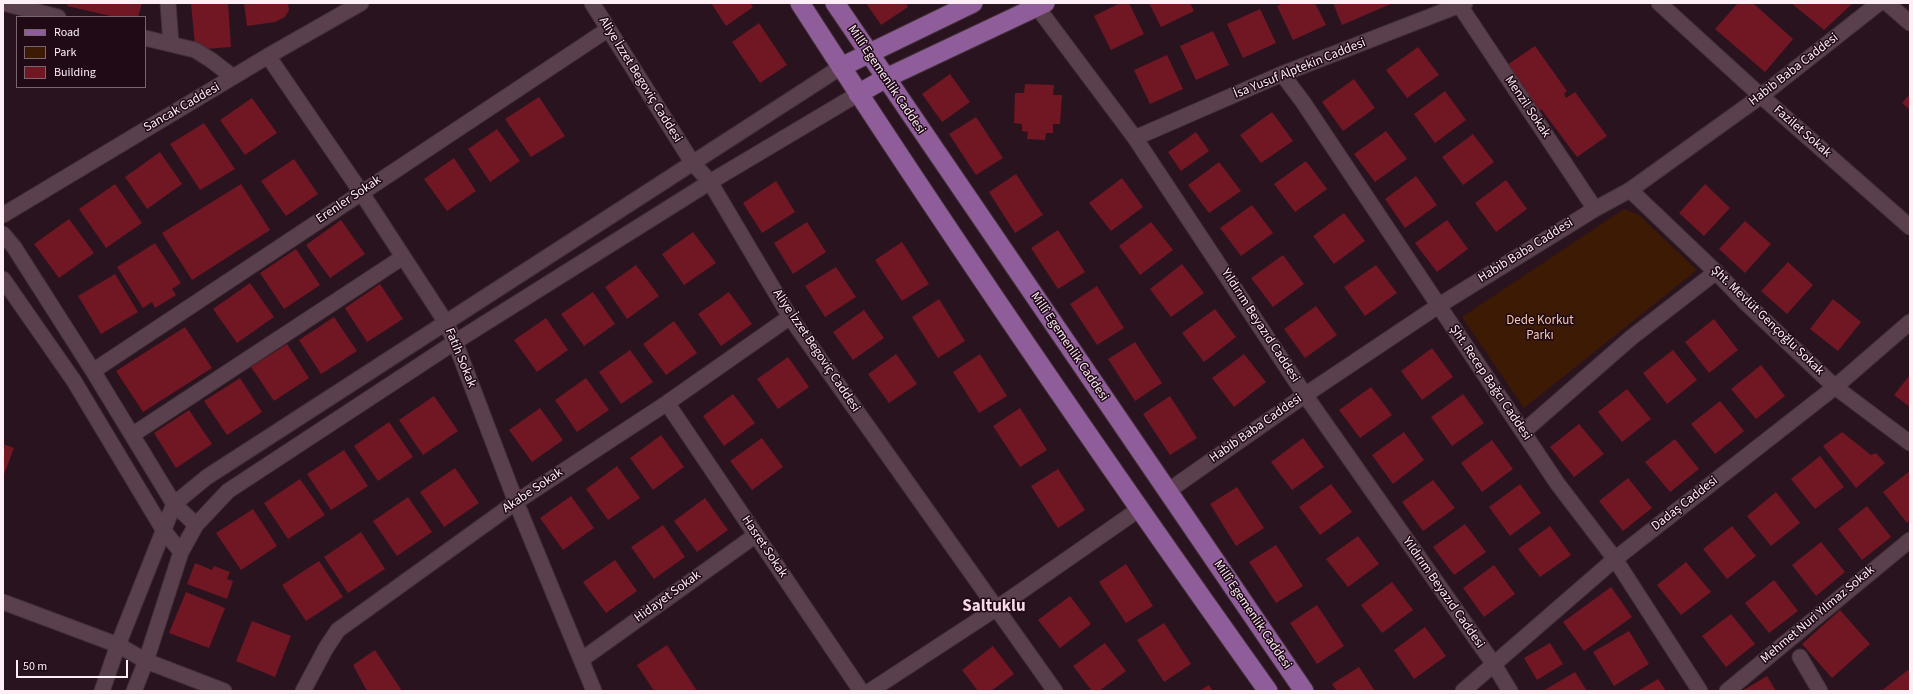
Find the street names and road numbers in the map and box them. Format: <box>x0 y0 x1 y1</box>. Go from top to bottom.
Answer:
street label: Aliye İzzet Begoviç Caddesi <box>595 14 685 146</box>
street label: Millî Egemenlik Caddesi <box>844 23 928 137</box>
street label: Habib Baba Caddesi <box>1746 30 1842 110</box>
street label: İsa Yusuf Alptekin Caddesi <box>1232 35 1368 103</box>
street label: Menzil Sokak <box>1501 73 1553 141</box>
street label: Sancak Caddesi <box>141 80 223 136</box>
street label: Fazilet Sokak <box>1770 103 1834 161</box>
street label: Erenler Sokak <box>314 173 384 227</box>
street label: Habib Baba Caddesi <box>1476 215 1576 287</box>
street label: Şht. Mevlüt Gençoğlu Sokak <box>1707 263 1827 379</box>
street label: Yıldırım Beyazıd Caddesi <box>1217 266 1303 386</box>
street label: Aliye İzzet Begoviç Caddesi <box>769 287 863 415</box>
street label: Millî Egemenlik Caddesi <box>1027 290 1111 404</box>
street label: Şht. Recep Bağcı Caddesi <box>1446 322 1534 444</box>
street label: Fatih Sokak <box>441 326 479 390</box>
street label: Habib Baba Caddesi <box>1207 391 1305 467</box>
street label: Akabe Sokak <box>500 465 566 517</box>
street label: Dadaş Caddesi <box>1649 473 1721 535</box>
street label: Hasret Sokak <box>738 513 790 581</box>
street label: Yıldırım Beyazıd Caddesi <box>1399 534 1487 652</box>
street label: Millî Egemenlik Caddesi <box>1210 558 1294 672</box>
street label: Mehmet Nuri Yılmaz Sokak <box>1758 563 1878 667</box>
street label: Hidayet Sokak <box>632 568 704 626</box>

